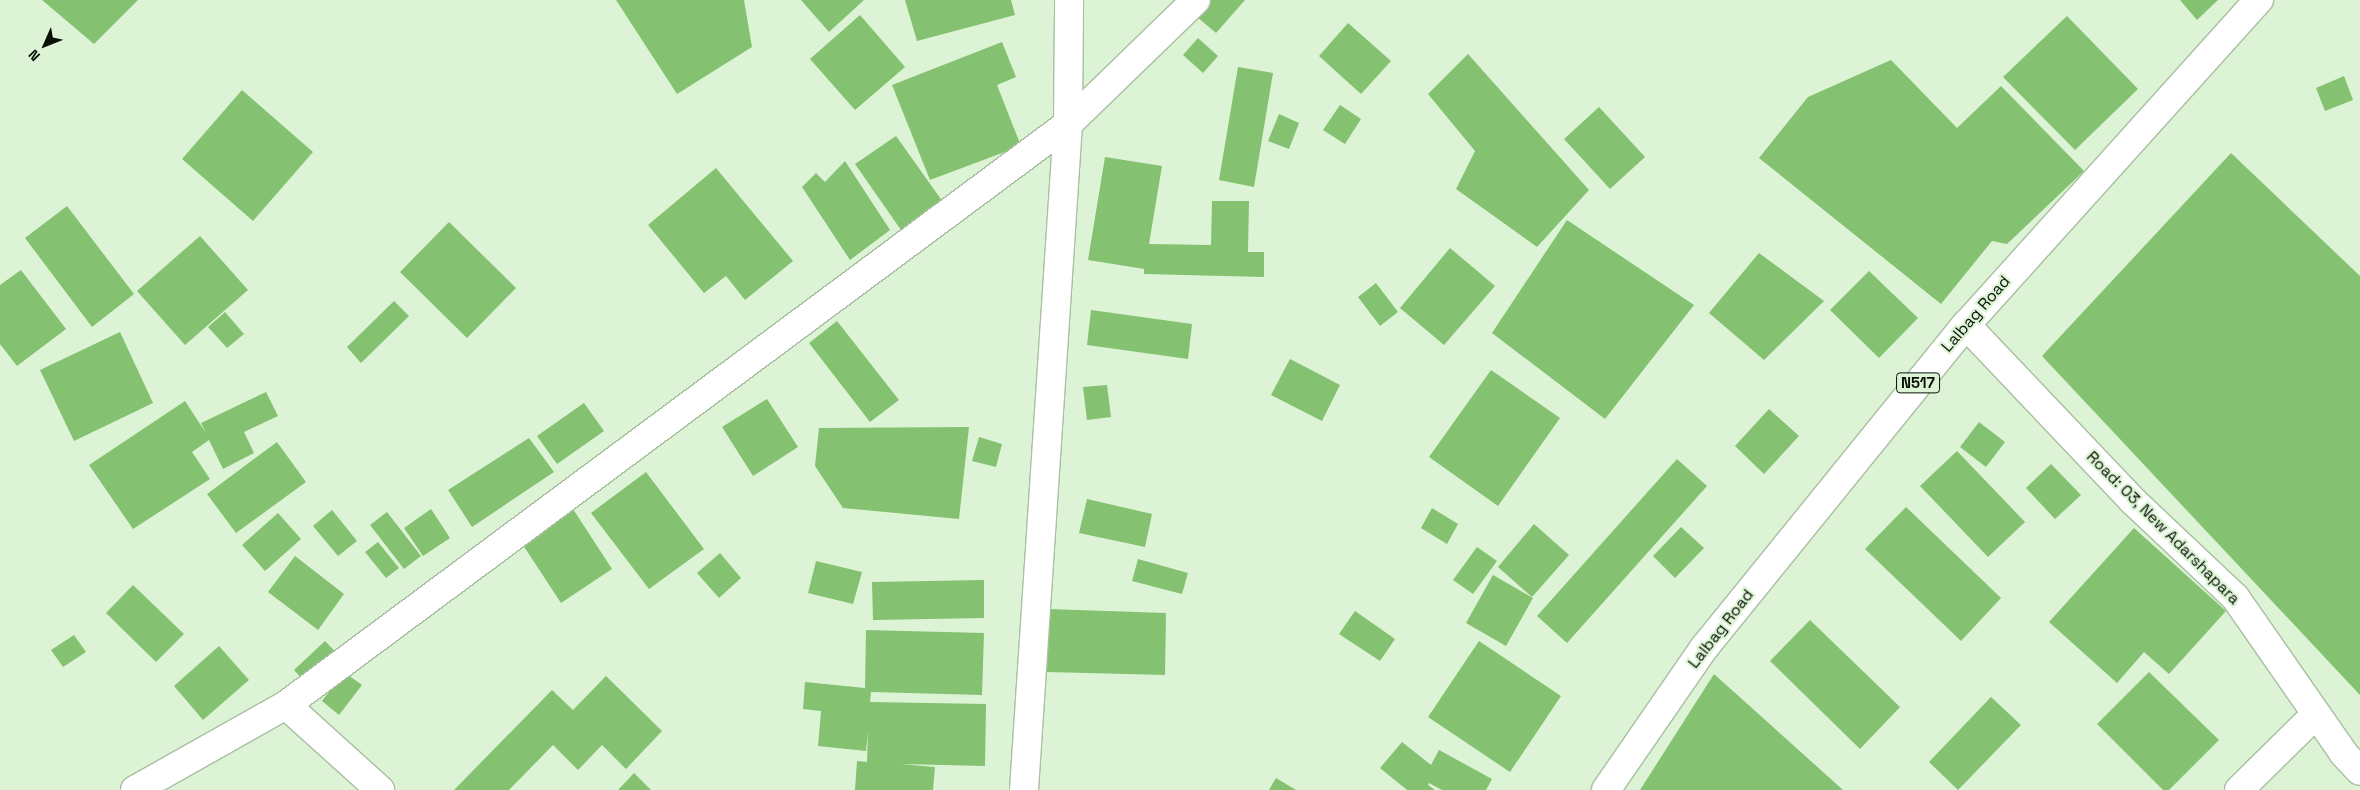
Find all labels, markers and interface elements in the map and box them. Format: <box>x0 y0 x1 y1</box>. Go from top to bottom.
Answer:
north arrow <box>20 20 70 70</box>
text: N <box>24 46 44 65</box>
street label: Lalbag Road <box>1938 272 2014 356</box>
road number: N517 <box>1896 370 1940 396</box>
street label: Road: 03, New Adarshapara <box>2082 447 2244 609</box>
street label: Lalbag Road <box>1684 586 1758 672</box>

